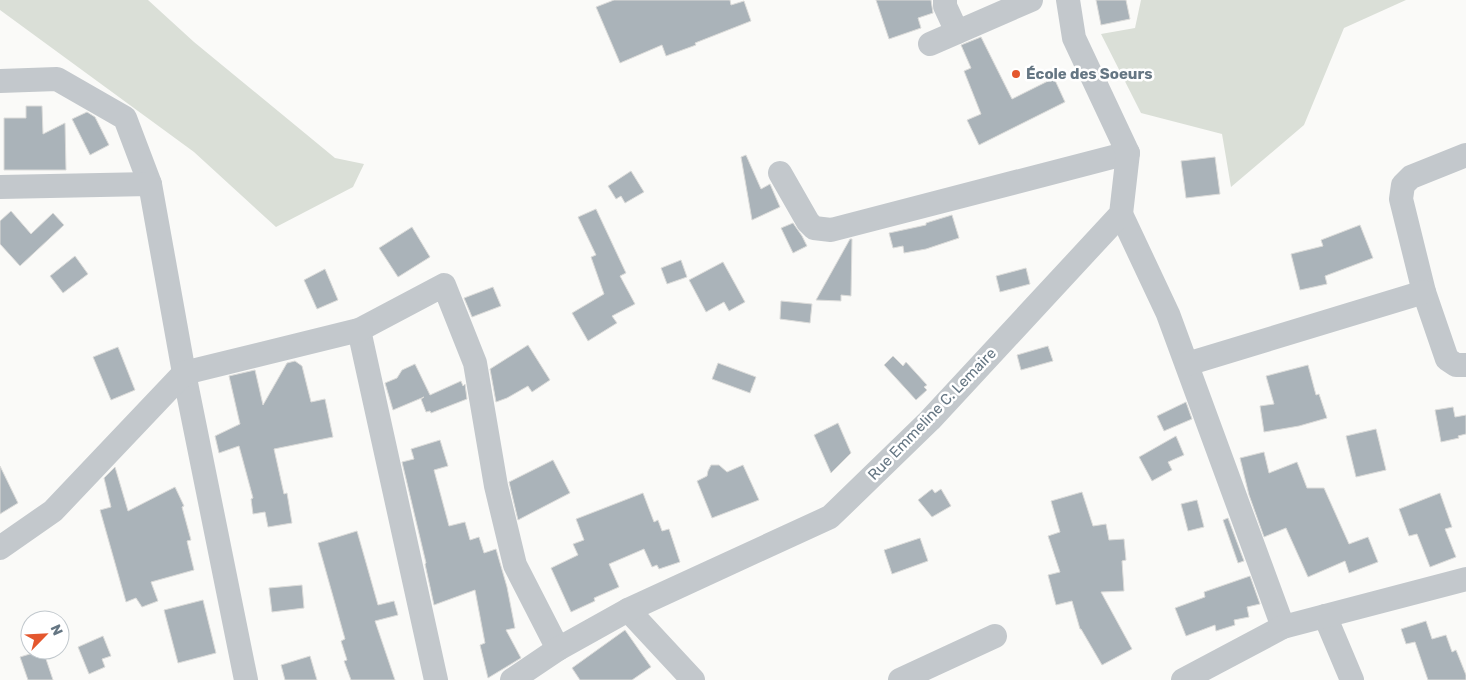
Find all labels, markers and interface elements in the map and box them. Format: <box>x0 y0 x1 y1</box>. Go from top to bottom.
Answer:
place label: École des Soeurs <box>1026 65 1153 83</box>
marker: École des Soeurs <box>1010 68 1022 80</box>
street label: Rue Emmeline C. Lemaire <box>864 344 1000 484</box>
north arrow <box>20 610 70 660</box>
text: N <box>47 622 66 638</box>

